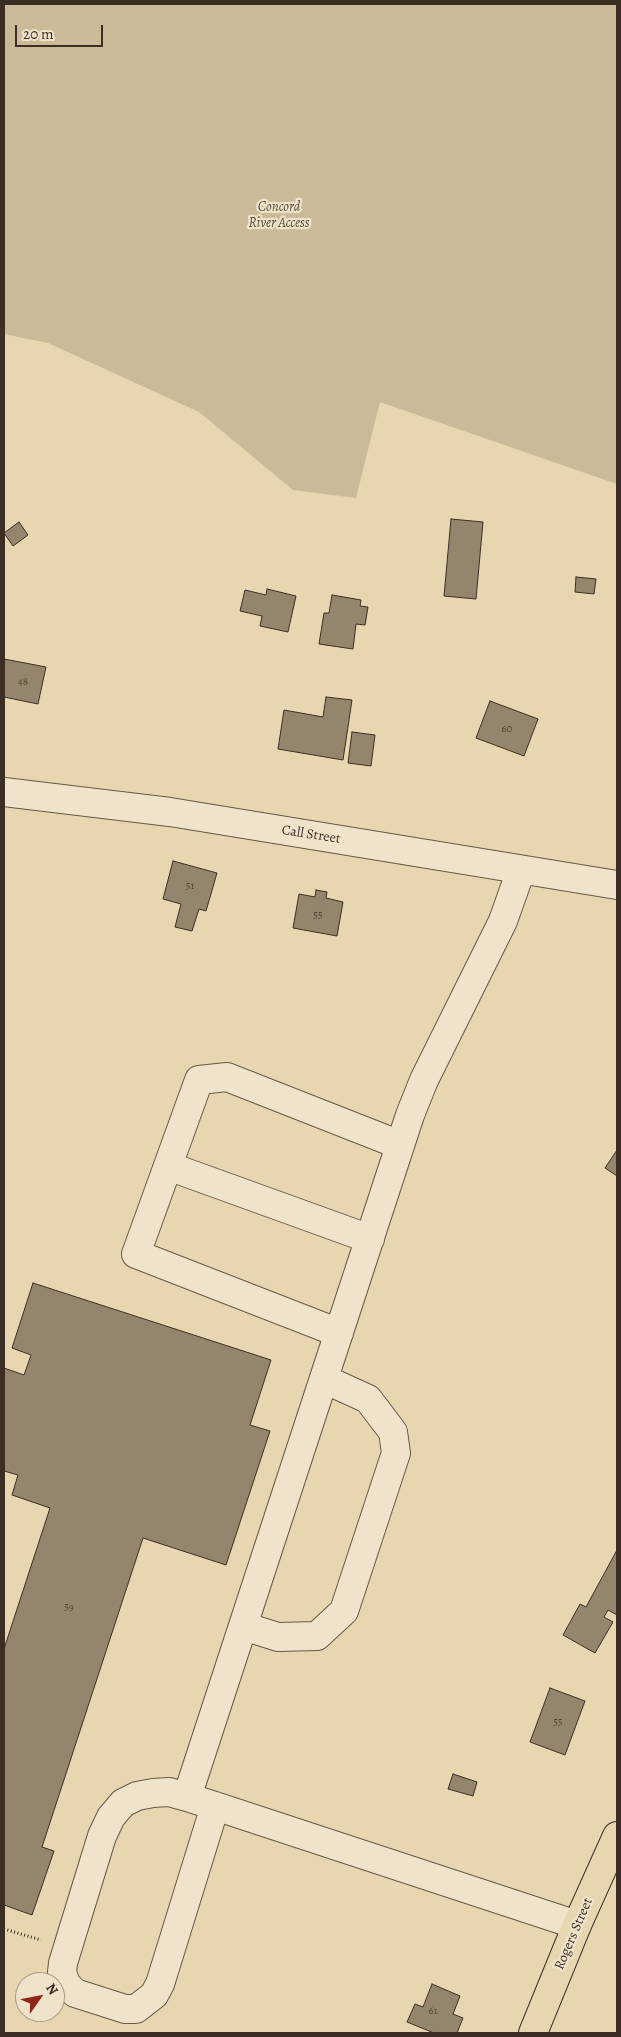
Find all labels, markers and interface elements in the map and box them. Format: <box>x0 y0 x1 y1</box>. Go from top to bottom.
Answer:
scale bar <box>18 15 105 47</box>
text: 20 m <box>23 24 54 44</box>
park label: Concord River Access <box>249 200 309 232</box>
house number: 48 <box>18 675 28 689</box>
house number: 60 <box>502 722 512 736</box>
street label: Call Street <box>280 822 342 848</box>
house number: 51 <box>186 879 194 893</box>
house number: 55 <box>313 908 323 922</box>
house number: 59 <box>64 1600 74 1614</box>
house number: 55 <box>553 1715 563 1729</box>
street label: Rogers Street <box>551 1895 597 1973</box>
north arrow <box>15 1972 65 2022</box>
text: N <box>41 1980 63 1999</box>
house number: 61 <box>429 2004 437 2018</box>

